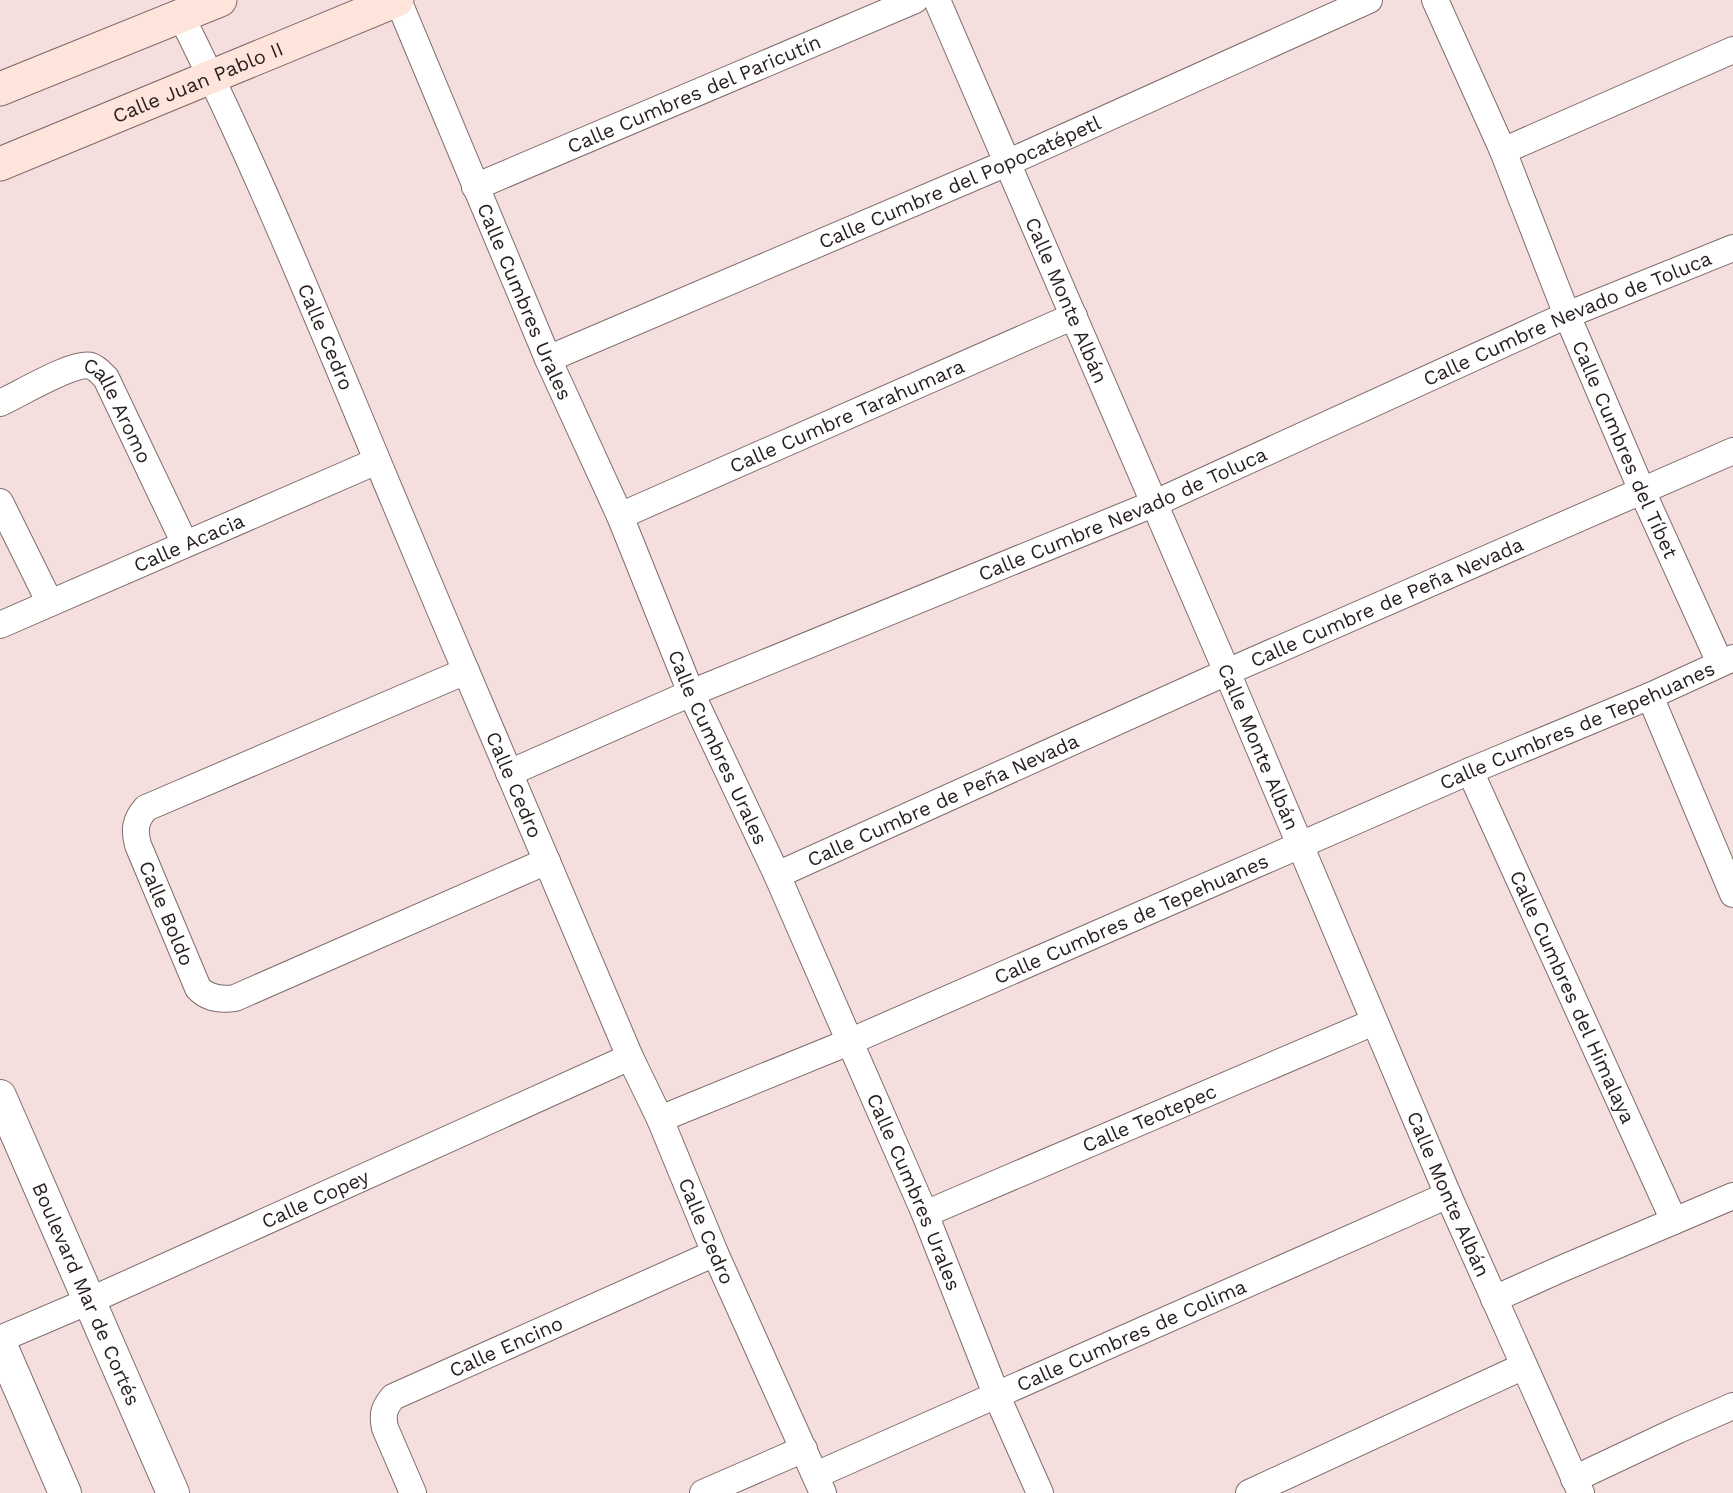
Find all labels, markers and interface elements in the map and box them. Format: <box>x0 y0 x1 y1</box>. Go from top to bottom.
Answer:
street label: Calle Cumbres del Paricutín <box>564 29 824 158</box>
street label: Calle Juan Pablo II <box>109 36 287 128</box>
street label: Calle Cumbre del Popocatépetl <box>815 110 1104 254</box>
street label: Calle Cumbres Urales <box>472 199 577 404</box>
street label: Calle Monte Albán <box>1020 214 1113 387</box>
street label: Calle Cumbre Nevado de Toluca <box>1419 246 1715 391</box>
street label: Calle Cedro <box>293 280 359 394</box>
street label: Calle Cumbres del Tíbet <box>1567 337 1683 563</box>
street label: Calle Aromo <box>81 352 157 467</box>
street label: Calle Cumbre Tarahumara <box>726 354 968 478</box>
street label: Calle Cumbre Nevado de Toluca <box>975 442 1271 586</box>
street label: Calle Acacia <box>130 508 248 577</box>
street label: Calle Cumbre de Peña Nevada <box>1247 532 1527 672</box>
street label: Calle Cumbres Urales <box>663 646 773 848</box>
street label: Calle Cumbres de Tepehuanes <box>1436 656 1718 795</box>
street label: Calle Monte Albán <box>1213 660 1304 834</box>
street label: Calle Cedro <box>481 728 547 842</box>
street label: Calle Cumbre de Peña Nevada <box>803 729 1082 872</box>
street label: Calle Cumbres de Tepehuanes <box>990 849 1272 989</box>
street label: Calle Boldo <box>134 857 199 969</box>
street label: Calle Cumbres del Himalaya <box>1505 867 1640 1127</box>
street label: Calle Teotepec <box>1079 1079 1220 1157</box>
street label: Calle Cumbres Urales <box>862 1090 966 1294</box>
street label: Calle Monte Albán <box>1402 1108 1495 1281</box>
street label: Calle Copey <box>258 1164 373 1234</box>
street label: Calle Cedro <box>673 1174 740 1288</box>
street label: Boulevard Mar de Cortés <box>27 1179 145 1409</box>
street label: Calle Cumbres de Colima <box>1013 1274 1250 1397</box>
street label: Calle Encino <box>445 1311 566 1382</box>

